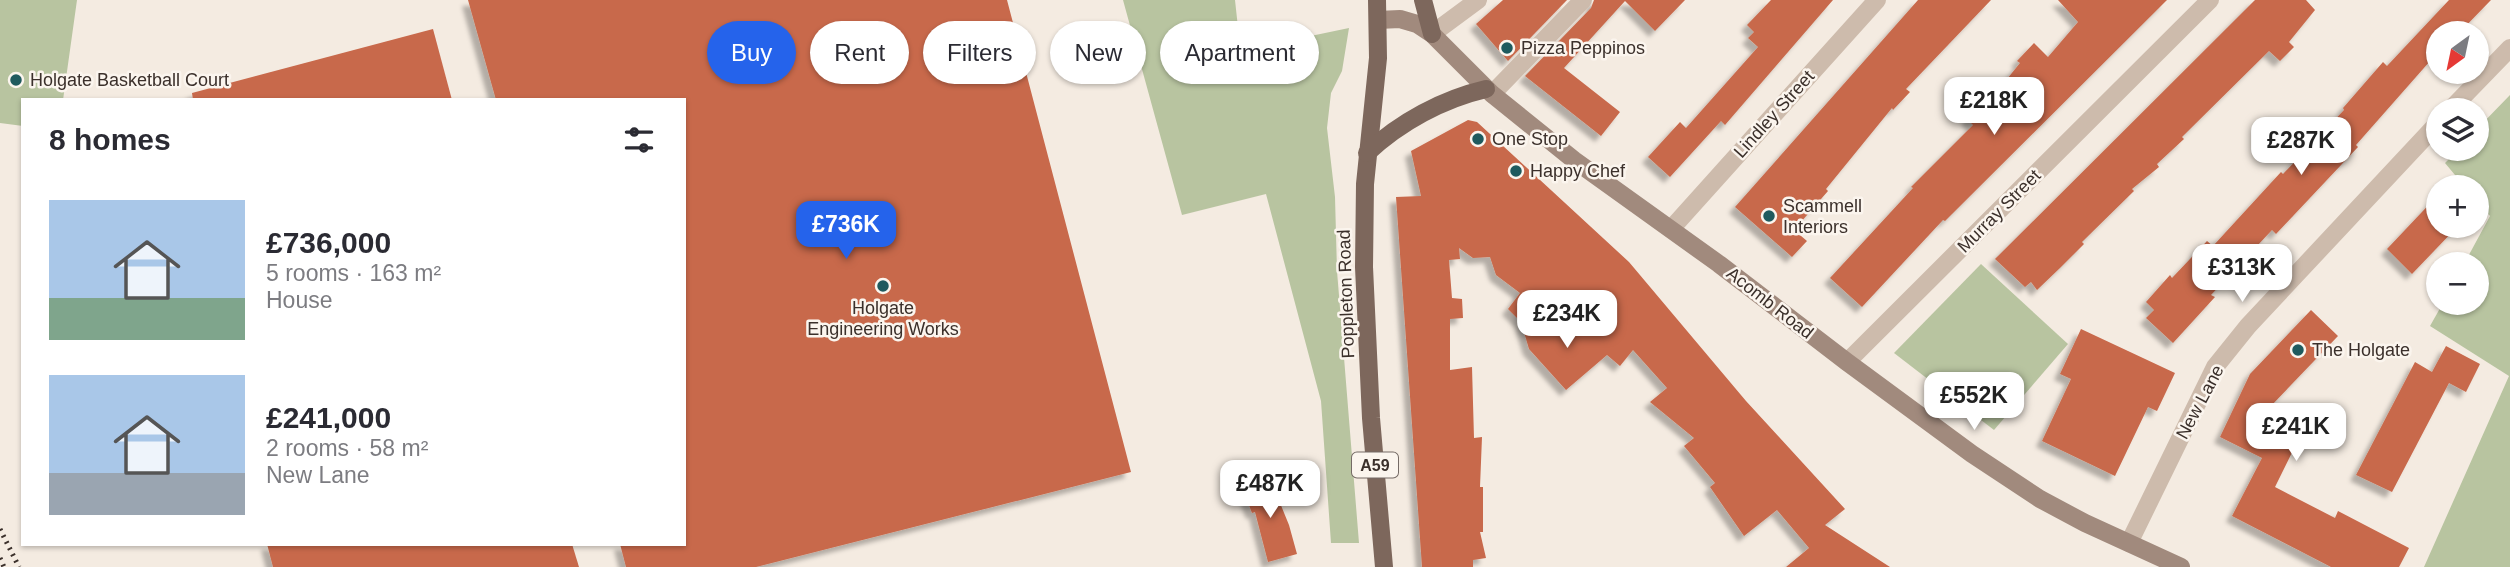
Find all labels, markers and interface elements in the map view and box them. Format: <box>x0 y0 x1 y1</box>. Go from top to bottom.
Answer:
chip: Buy <box>707 21 796 84</box>
chip: Rent <box>810 21 909 84</box>
chip: Filters <box>923 21 1036 84</box>
chip: New <box>1050 21 1146 84</box>
chip: Apartment <box>1160 21 1319 84</box>
north arrow <box>2426 21 2488 84</box>
map controls <box>2426 21 2489 315</box>
place label: Pizza Peppinos <box>1521 38 1645 58</box>
marker: Pizza Peppinos <box>1499 40 1515 56</box>
street label: Lindley Street <box>1730 66 1818 162</box>
place label: Holgate Basketball Court <box>30 70 229 90</box>
marker: Holgate Basketball Court <box>8 72 24 88</box>
pin: £218K <box>1945 78 2043 137</box>
text: £218K <box>1960 87 2028 113</box>
button: layers <box>2426 98 2489 161</box>
pin: £287K <box>2252 118 2350 177</box>
icon: filters <box>620 121 658 159</box>
text: 8 homes <box>49 123 171 156</box>
text: £287K <box>2267 127 2335 153</box>
place label: One Stop <box>1492 129 1568 149</box>
marker: One Stop <box>1470 131 1486 147</box>
place label: Happy Chef <box>1530 161 1626 181</box>
marker: Happy Chef <box>1508 163 1524 179</box>
street label: Murray Street <box>1953 165 2045 257</box>
button: + <box>2426 175 2489 238</box>
place label: Scammell Interiors <box>1783 196 1862 237</box>
pin: £736K <box>797 202 895 261</box>
marker: Scammell Interiors <box>1761 208 1777 224</box>
text: £736K <box>812 211 880 237</box>
text: £736,000 <box>266 226 391 259</box>
icon: home <box>105 228 189 312</box>
street label: Poppleton Road <box>1334 229 1358 359</box>
pin: £313K <box>2193 244 2291 304</box>
button: − <box>2426 252 2489 315</box>
text: £313K <box>2208 254 2276 280</box>
text: 5 rooms · 163 m² <box>266 260 441 286</box>
street label: Acomb Road <box>1723 263 1817 343</box>
marker: Holgate Engineering Works <box>875 278 891 294</box>
text: House <box>266 287 332 313</box>
pin: £234K <box>1518 290 1616 350</box>
place label: Holgate Engineering Works <box>807 298 959 339</box>
text: £234K <box>1533 300 1601 326</box>
place label: The Holgate <box>2312 340 2410 360</box>
marker: The Holgate <box>2290 342 2306 358</box>
street label: New Lane <box>2172 362 2228 442</box>
pin: £552K <box>1925 372 2023 432</box>
text: £552K <box>1940 382 2008 408</box>
text: £241,000 <box>266 401 391 434</box>
icon: home <box>105 403 189 487</box>
pin: £241K <box>2247 404 2345 463</box>
text: £241K <box>2262 413 2330 439</box>
text: 2 rooms · 58 m² <box>266 435 428 461</box>
road number: A59 <box>1352 452 1398 478</box>
pin: £487K <box>1221 461 1319 520</box>
text: New Lane <box>266 462 370 488</box>
text: £487K <box>1236 470 1304 496</box>

